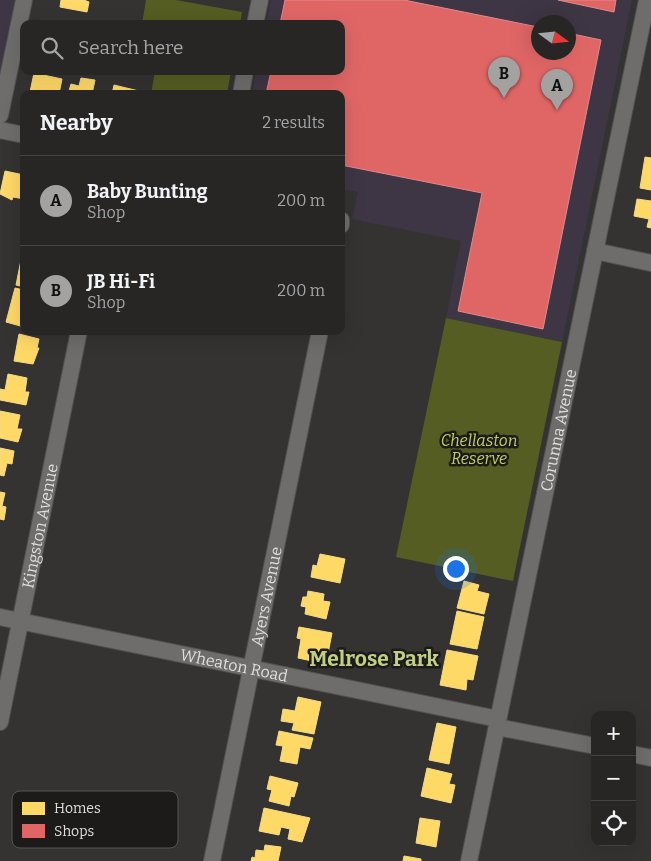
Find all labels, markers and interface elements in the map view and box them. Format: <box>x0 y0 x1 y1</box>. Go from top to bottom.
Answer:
north arrow <box>531 15 576 60</box>
search box <box>20 20 345 75</box>
icon: search <box>38 34 66 62</box>
text: Search here <box>78 36 183 59</box>
pin: B <box>488 57 520 98</box>
pin: A <box>541 69 573 110</box>
text: Nearby <box>40 110 113 136</box>
text: 2 results <box>262 113 325 132</box>
text: Baby Bunting <box>87 180 208 203</box>
text: A <box>50 191 62 210</box>
text: 200 m <box>277 191 325 210</box>
text: Shop <box>87 203 125 222</box>
text: JB Hi-Fi <box>87 270 155 293</box>
text: B <box>51 281 61 300</box>
text: 200 m <box>277 281 325 300</box>
text: Shop <box>87 293 125 312</box>
street label: Corunna Avenue <box>537 367 580 493</box>
park label: Chellaston Reserve <box>441 431 517 468</box>
street label: Kingston Avenue <box>18 462 62 590</box>
street label: Ayers Avenue <box>247 545 286 648</box>
your location <box>443 556 469 582</box>
street label: Wheaton Road <box>179 645 290 686</box>
district label: Melrose Park <box>309 646 439 672</box>
map controls <box>591 711 636 846</box>
button: + <box>591 711 636 756</box>
button: − <box>591 756 636 801</box>
legend <box>12 791 178 848</box>
text: Homes <box>54 800 101 817</box>
button: locate <box>591 801 636 846</box>
text: Shops <box>54 823 94 840</box>

